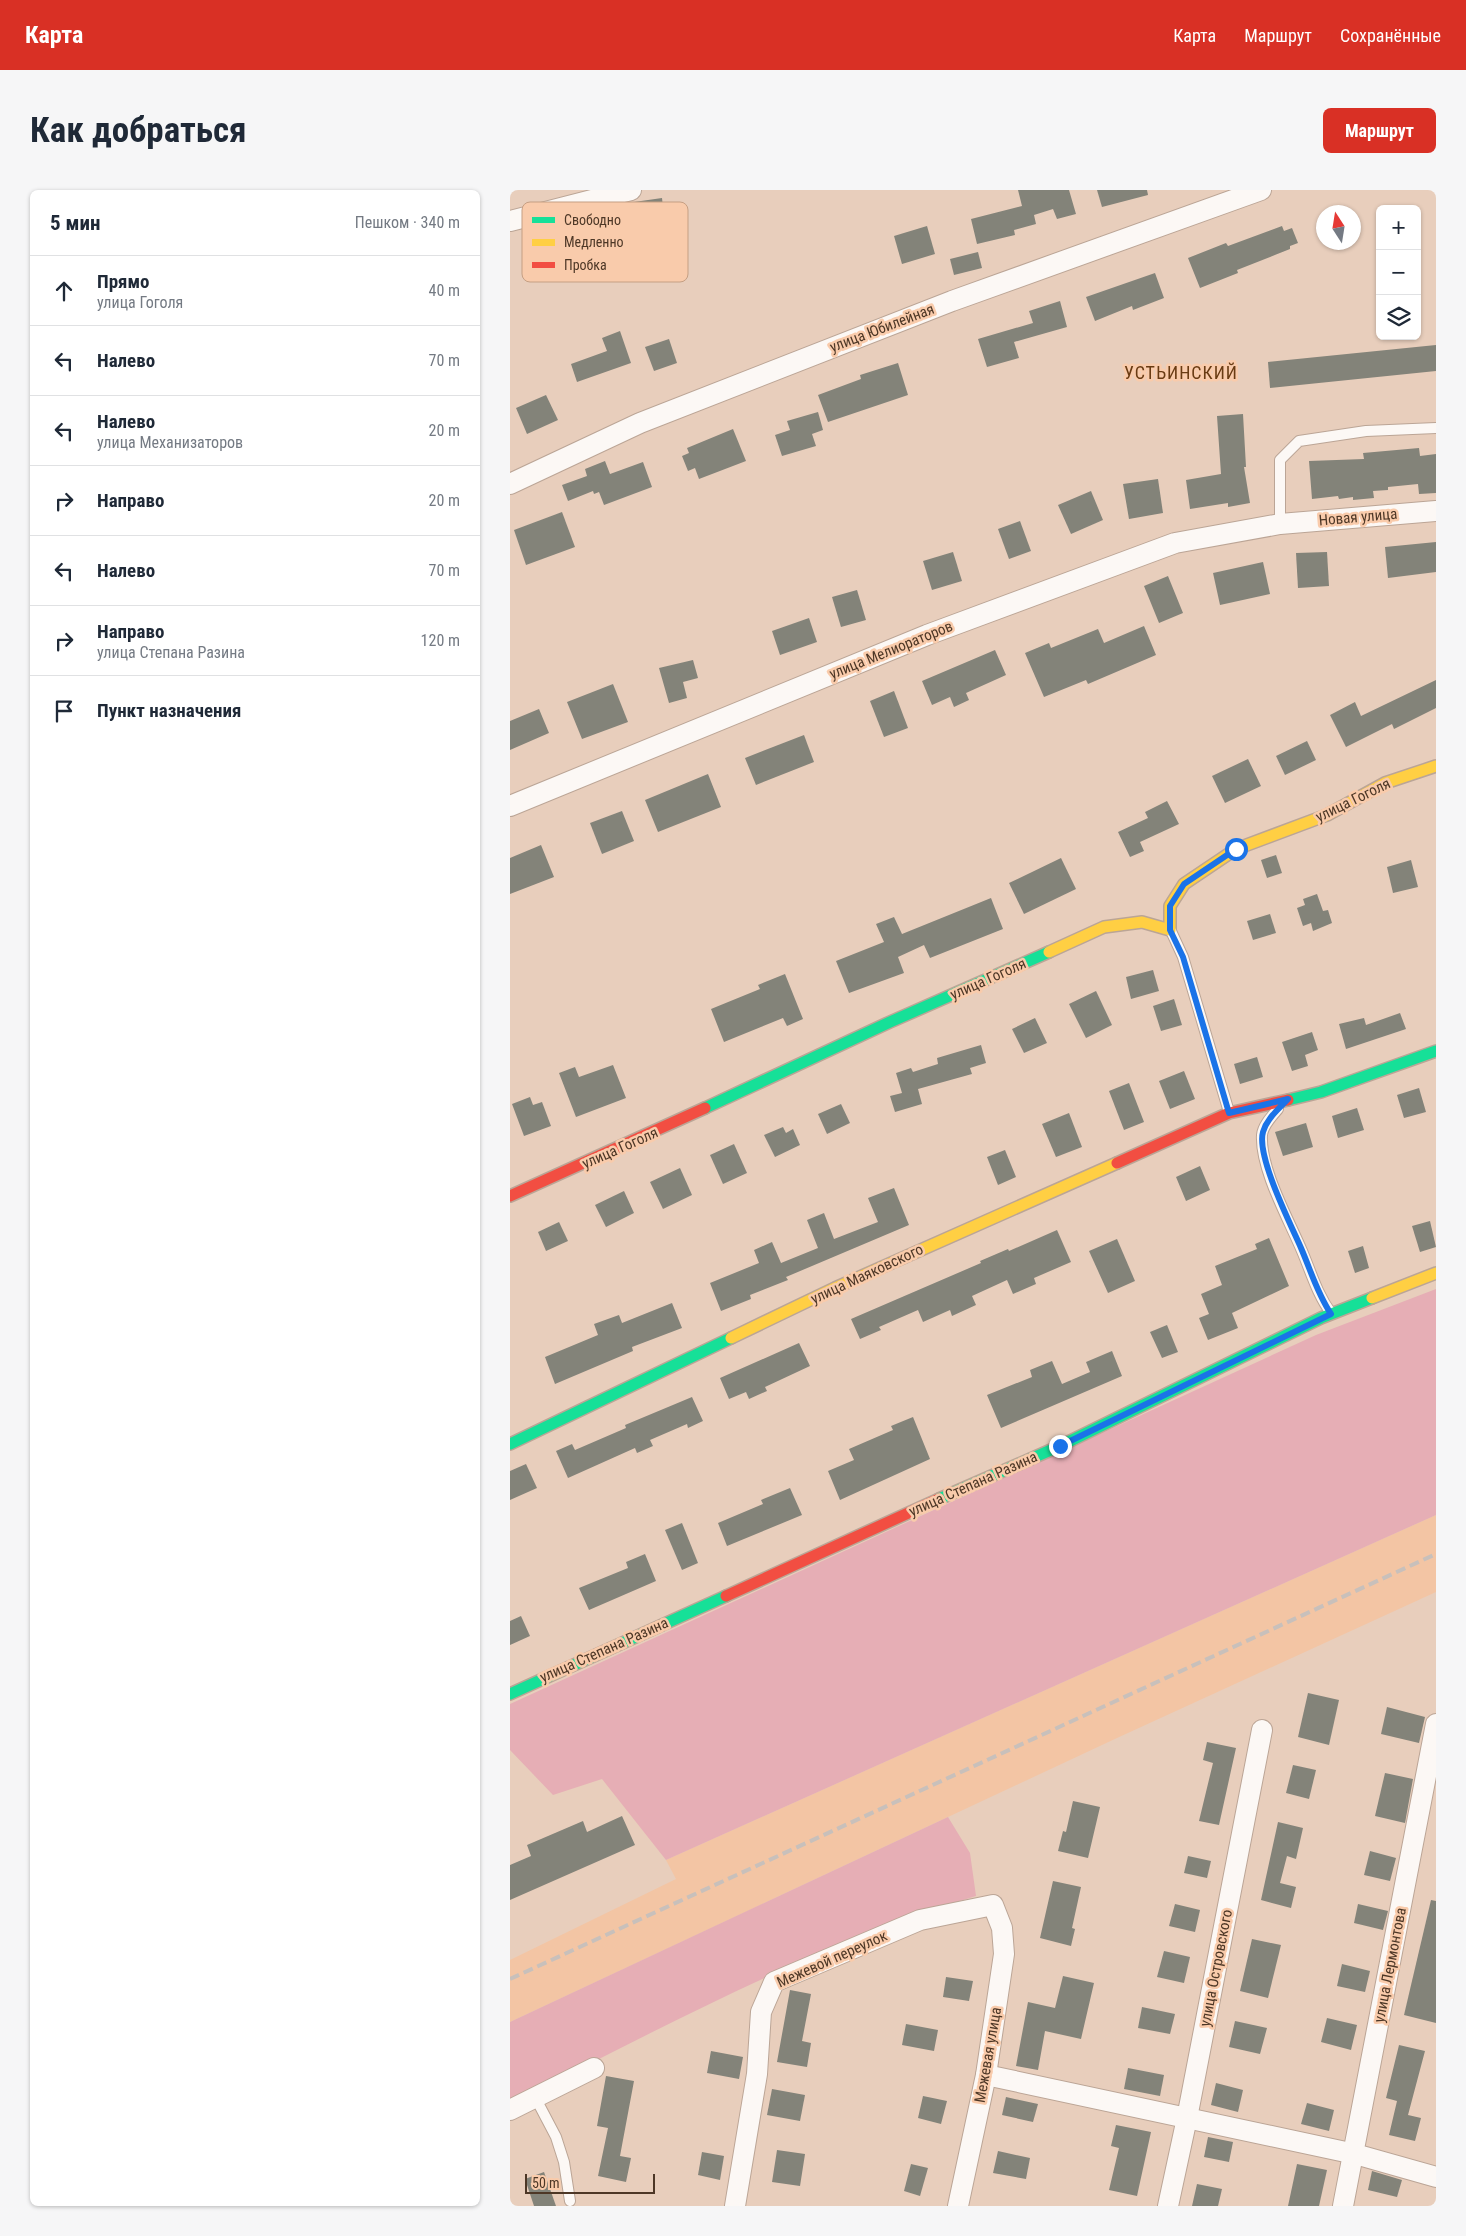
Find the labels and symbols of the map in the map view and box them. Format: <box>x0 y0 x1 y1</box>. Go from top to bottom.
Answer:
legend <box>522 202 688 282</box>
north arrow <box>1316 205 1361 250</box>
text: Свободно <box>564 212 621 228</box>
text: Медленно <box>564 234 624 250</box>
text: Пробка <box>564 257 607 273</box>
street label: улица Юбилейная <box>827 300 937 356</box>
district label: УСТЬИНСКИЙ <box>1124 362 1238 383</box>
street label: Новая улица <box>1318 505 1398 529</box>
street label: улица Мелиораторов <box>827 617 955 683</box>
street label: улица Гоголя <box>1313 774 1393 826</box>
route start <box>1225 838 1248 861</box>
street label: улица Гоголя <box>947 954 1029 1004</box>
street label: улица Гоголя <box>579 1123 661 1173</box>
street label: улица Маяковского <box>808 1240 926 1308</box>
route end <box>1049 1435 1072 1458</box>
street label: улица Степана Разина <box>906 1448 1040 1520</box>
street label: улица Степана Разина <box>537 1614 671 1686</box>
street label: улица Лермонтова <box>1370 1906 1410 2024</box>
street label: улица Островского <box>1196 1908 1236 2028</box>
street label: Межевой переулок <box>774 1927 890 1991</box>
street label: Межевая улица <box>971 2006 1005 2104</box>
scale bar <box>525 2171 655 2194</box>

